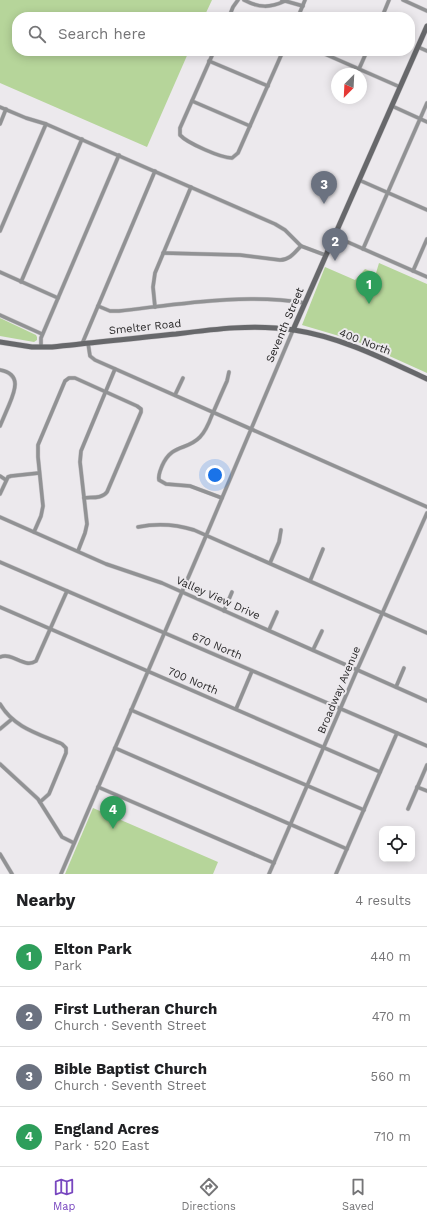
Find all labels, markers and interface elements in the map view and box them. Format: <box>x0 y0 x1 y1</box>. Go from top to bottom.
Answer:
search box <box>12 12 415 56</box>
icon: search <box>26 23 48 45</box>
text: Search here <box>58 25 146 43</box>
north arrow <box>331 68 367 104</box>
pin: 3 <box>311 171 337 204</box>
pin: 2 <box>322 228 348 261</box>
pin: 1 <box>356 271 382 304</box>
street label: Seventh Street <box>263 285 307 365</box>
street label: Smelter Road <box>108 317 182 337</box>
street label: 400 North <box>337 326 393 358</box>
your location <box>205 465 225 485</box>
street label: Valley View Drive <box>174 574 262 622</box>
street label: 670 North <box>190 630 244 662</box>
street label: Broadway Avenue <box>315 644 363 736</box>
street label: 700 North <box>166 665 220 697</box>
pin: 4 <box>100 796 126 829</box>
map controls <box>379 826 415 862</box>
button: locate <box>379 826 415 862</box>
text: Nearby <box>16 890 75 910</box>
text: 4 results <box>355 893 411 908</box>
text: Elton Park <box>54 940 132 958</box>
text: 1 <box>26 949 32 964</box>
text: 440 m <box>370 949 411 964</box>
text: Park <box>54 958 82 973</box>
text: First Lutheran Church <box>54 1000 217 1018</box>
text: 2 <box>25 1009 33 1024</box>
text: 470 m <box>372 1009 411 1024</box>
text: Church · Seventh Street <box>54 1018 206 1033</box>
text: Bible Baptist Church <box>54 1060 207 1078</box>
text: 3 <box>25 1069 33 1084</box>
text: 560 m <box>371 1069 411 1084</box>
text: Church · Seventh Street <box>54 1078 206 1093</box>
text: England Acres <box>54 1120 159 1138</box>
text: 4 <box>25 1129 33 1144</box>
text: 710 m <box>374 1129 411 1144</box>
text: Park · 520 East <box>54 1138 149 1153</box>
tab: Map <box>53 1176 75 1213</box>
tab: Directions <box>182 1176 236 1213</box>
tab: Saved <box>342 1176 374 1213</box>

